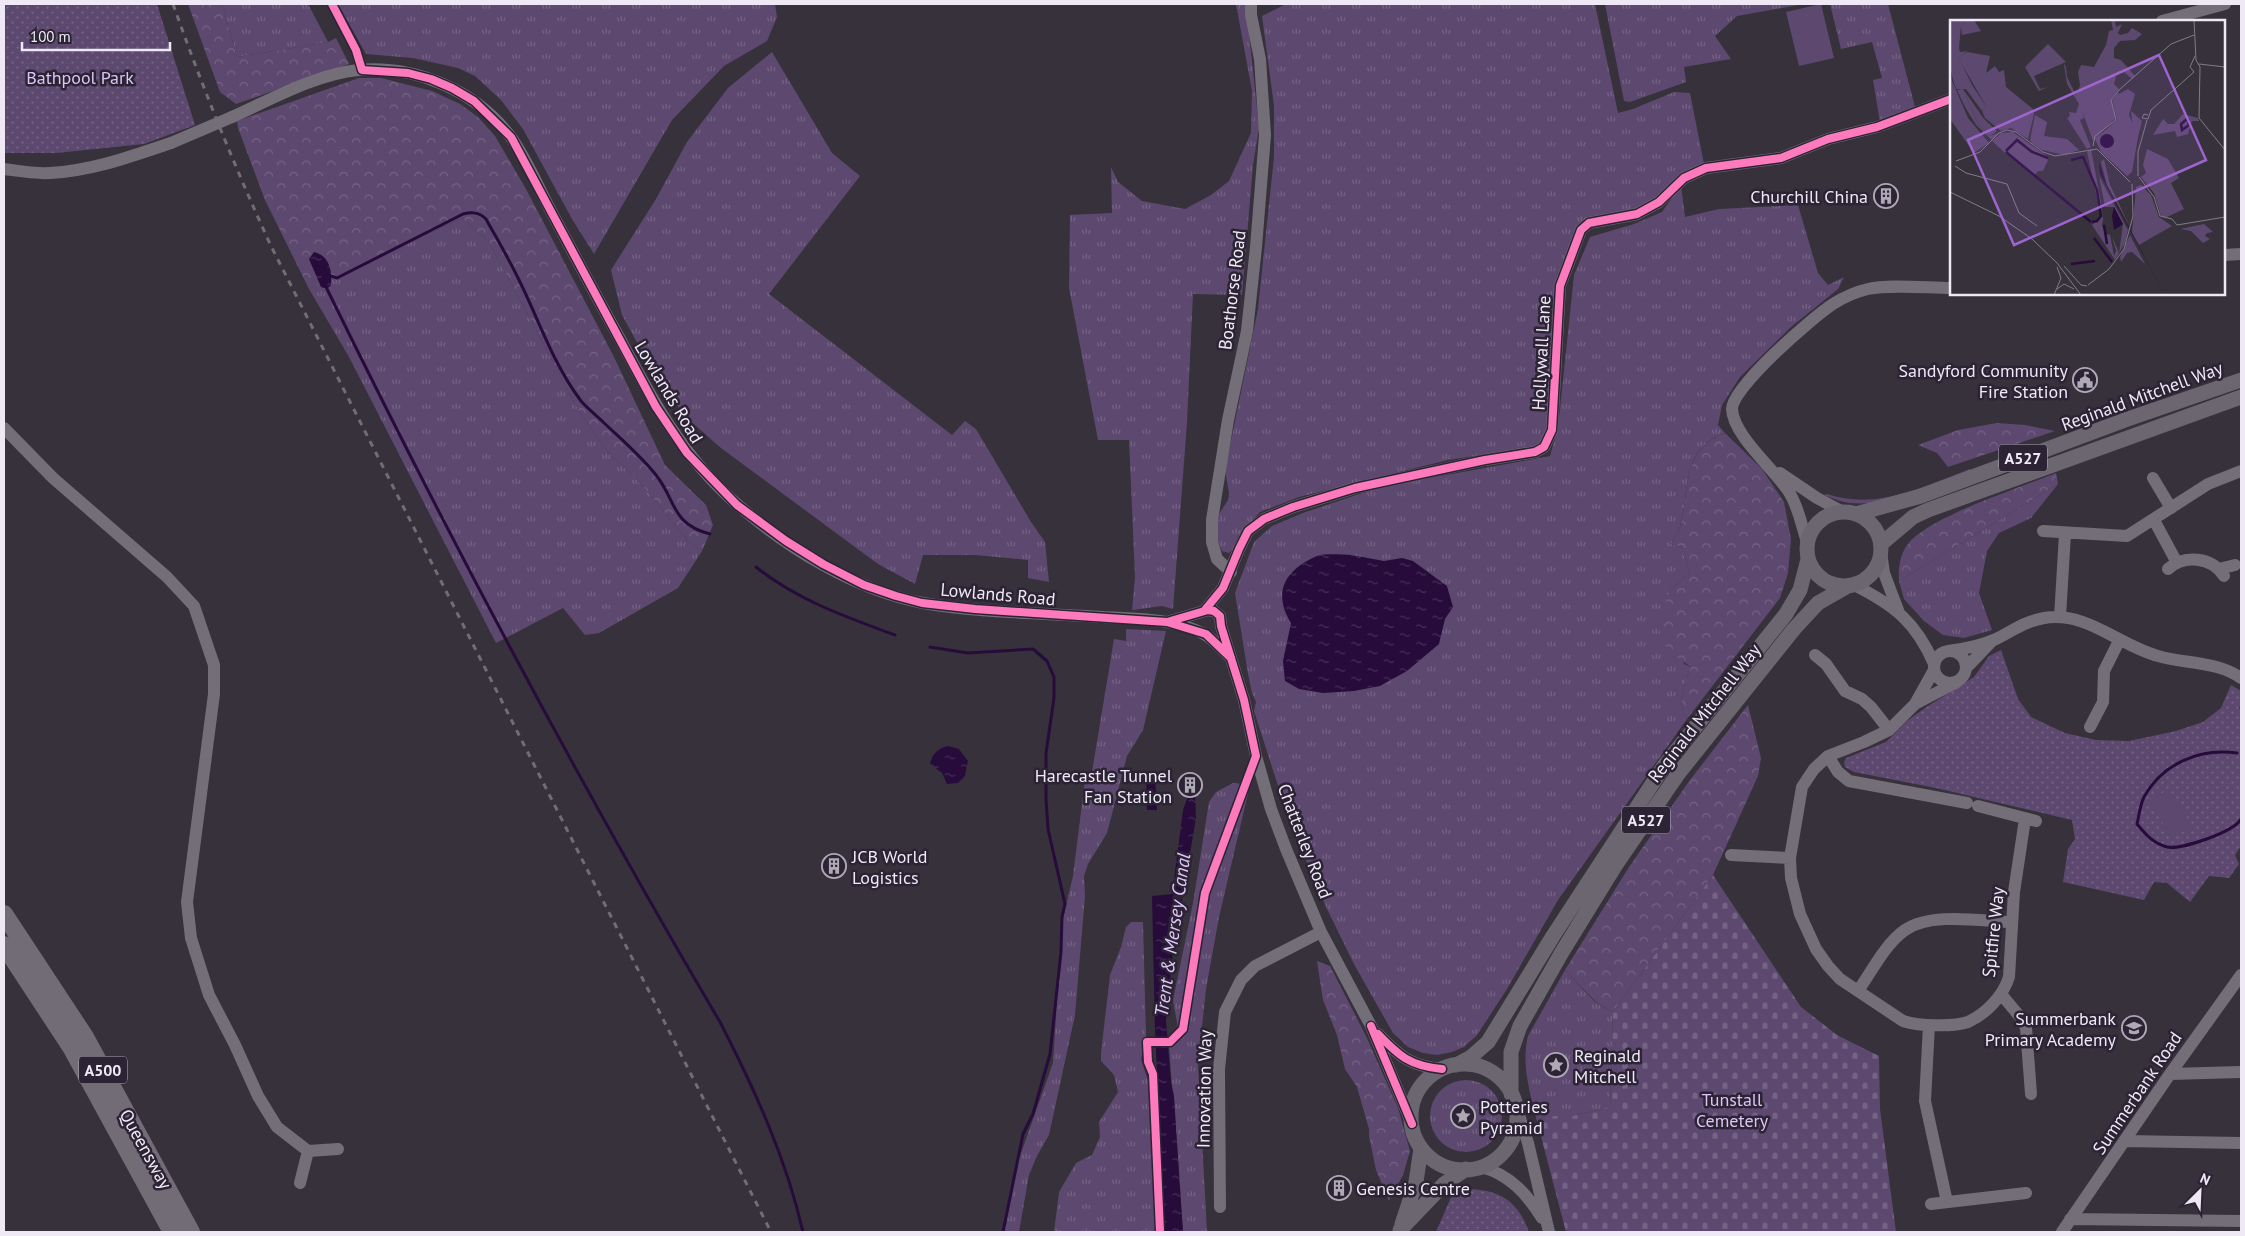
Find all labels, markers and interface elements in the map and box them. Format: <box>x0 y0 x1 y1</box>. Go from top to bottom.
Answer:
scale bar <box>22 20 170 52</box>
inset map <box>1950 20 2225 295</box>
text: 100 m <box>30 27 71 46</box>
park label: Bathpool Park <box>26 66 134 89</box>
building icon: Churchill China <box>1873 183 1899 209</box>
place label: Churchill China <box>1750 185 1868 208</box>
street label: Boathorse Road <box>1213 229 1251 351</box>
street label: Hollywall Lane <box>1527 295 1555 411</box>
street label: Lowlands Road <box>629 337 709 447</box>
street label: Reginald Mitchell Way <box>2058 356 2227 436</box>
place label: Sandyford Community Fire Station <box>1898 359 2069 403</box>
public building icon: Sandyford Community Fire Station <box>2072 367 2098 393</box>
road number: A527 <box>1999 444 2047 472</box>
street label: Lowlands Road <box>940 578 1056 610</box>
street label: Reginald Mitchell Way <box>1643 638 1766 787</box>
place label: Harecastle Tunnel Fan Station <box>1035 764 1173 808</box>
building icon: Harecastle Tunnel Fan Station <box>1177 772 1203 798</box>
street label: Chatterley Road <box>1273 780 1337 902</box>
road number: A527 <box>1622 806 1670 834</box>
place label: JCB World Logistics <box>851 845 927 889</box>
water label: Trent & Mersey Canal <box>1149 851 1195 1019</box>
building icon: JCB World Logistics <box>821 853 847 879</box>
street label: Spitfire Way <box>1977 885 2009 979</box>
place label: Summerbank Primary Academy <box>1985 1007 2117 1051</box>
school or university icon: Summerbank Primary Academy <box>2121 1015 2147 1041</box>
street label: Summerbank Road <box>2087 1027 2187 1159</box>
street label: Innovation Way <box>1191 1029 1217 1148</box>
place label: Reginald Mitchell <box>1574 1044 1641 1088</box>
place icon: Reginald Mitchell <box>1543 1052 1569 1078</box>
road number: A500 <box>79 1056 127 1084</box>
park label: Tunstall Cemetery <box>1696 1088 1769 1132</box>
place label: Potteries Pyramid <box>1480 1095 1548 1139</box>
place icon: Potteries Pyramid <box>1450 1103 1476 1129</box>
street label: Queensway <box>115 1105 178 1194</box>
north arrow <box>2175 1166 2225 1216</box>
text: N <box>2197 1169 2213 1189</box>
building icon: Genesis Centre <box>1326 1175 1352 1201</box>
place label: Genesis Centre <box>1356 1177 1470 1200</box>

